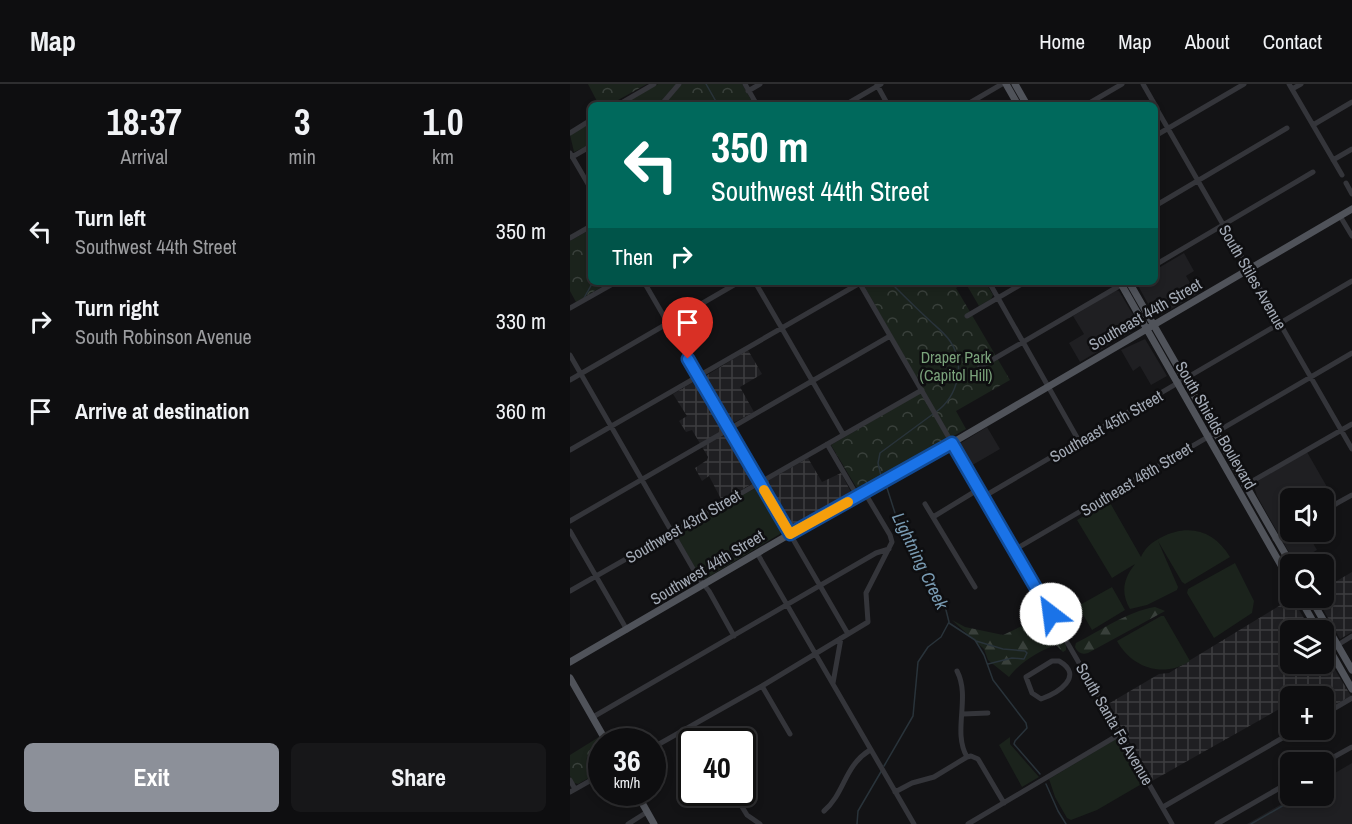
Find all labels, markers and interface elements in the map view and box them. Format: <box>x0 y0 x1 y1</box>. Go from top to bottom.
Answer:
text: Map <box>30 22 76 60</box>
text: Home <box>1039 27 1085 56</box>
text: Map <box>1118 27 1152 56</box>
text: About <box>1185 27 1230 56</box>
text: Contact <box>1263 27 1322 56</box>
text: 18:37 <box>107 98 182 146</box>
text: 3 <box>294 98 310 146</box>
text: 1.0 <box>422 98 463 146</box>
text: 350 m <box>711 119 809 175</box>
icon: left <box>612 126 690 204</box>
text: Arrival <box>121 143 168 170</box>
text: min <box>289 143 316 170</box>
text: km <box>432 143 454 170</box>
text: Southwest 44th Street <box>711 173 929 209</box>
text: Turn left <box>75 203 146 233</box>
icon: left <box>24 215 57 248</box>
text: 350 m <box>496 216 546 246</box>
street label: South Stiles Avenue <box>1214 220 1292 334</box>
text: Southwest 44th Street <box>75 233 236 260</box>
icon: right <box>665 240 698 273</box>
text: Then <box>612 242 653 272</box>
street label: Southeast 44th Street <box>1085 273 1206 355</box>
text: Turn right <box>75 293 159 323</box>
pin <box>662 297 713 359</box>
icon: right <box>24 305 57 338</box>
text: 330 m <box>496 306 546 336</box>
icon: arrive <box>671 306 704 339</box>
text: South Robinson Avenue <box>75 323 252 350</box>
park label: Draper Park (Capitol Hill) <box>920 346 992 386</box>
street label: South Shields Boulevard <box>1170 357 1262 493</box>
street label: Southeast 45th Street <box>1046 385 1167 467</box>
icon: arrive <box>24 395 57 428</box>
text: Arrive at destination <box>75 396 249 426</box>
text: 360 m <box>496 396 546 426</box>
street label: Southeast 46th Street <box>1076 437 1196 521</box>
street label: Southwest 43rd Street <box>621 484 745 568</box>
map controls <box>1280 488 1334 806</box>
button: sound <box>1280 488 1334 542</box>
water label: Lightning Creek <box>886 508 955 614</box>
street label: Southwest 44th Street <box>646 524 768 610</box>
button: search <box>1280 554 1334 608</box>
position arrow <box>1019 582 1083 646</box>
button: layers <box>1280 620 1334 674</box>
street label: South Santa Fe Avenue <box>1071 659 1159 789</box>
button: + <box>1280 686 1334 740</box>
speed limit sign: 40 <box>678 728 756 806</box>
text: 36 <box>613 740 641 780</box>
button: Exit <box>24 743 279 812</box>
button: Share <box>291 743 546 812</box>
button: − <box>1280 752 1334 806</box>
text: km/h <box>614 772 640 793</box>

